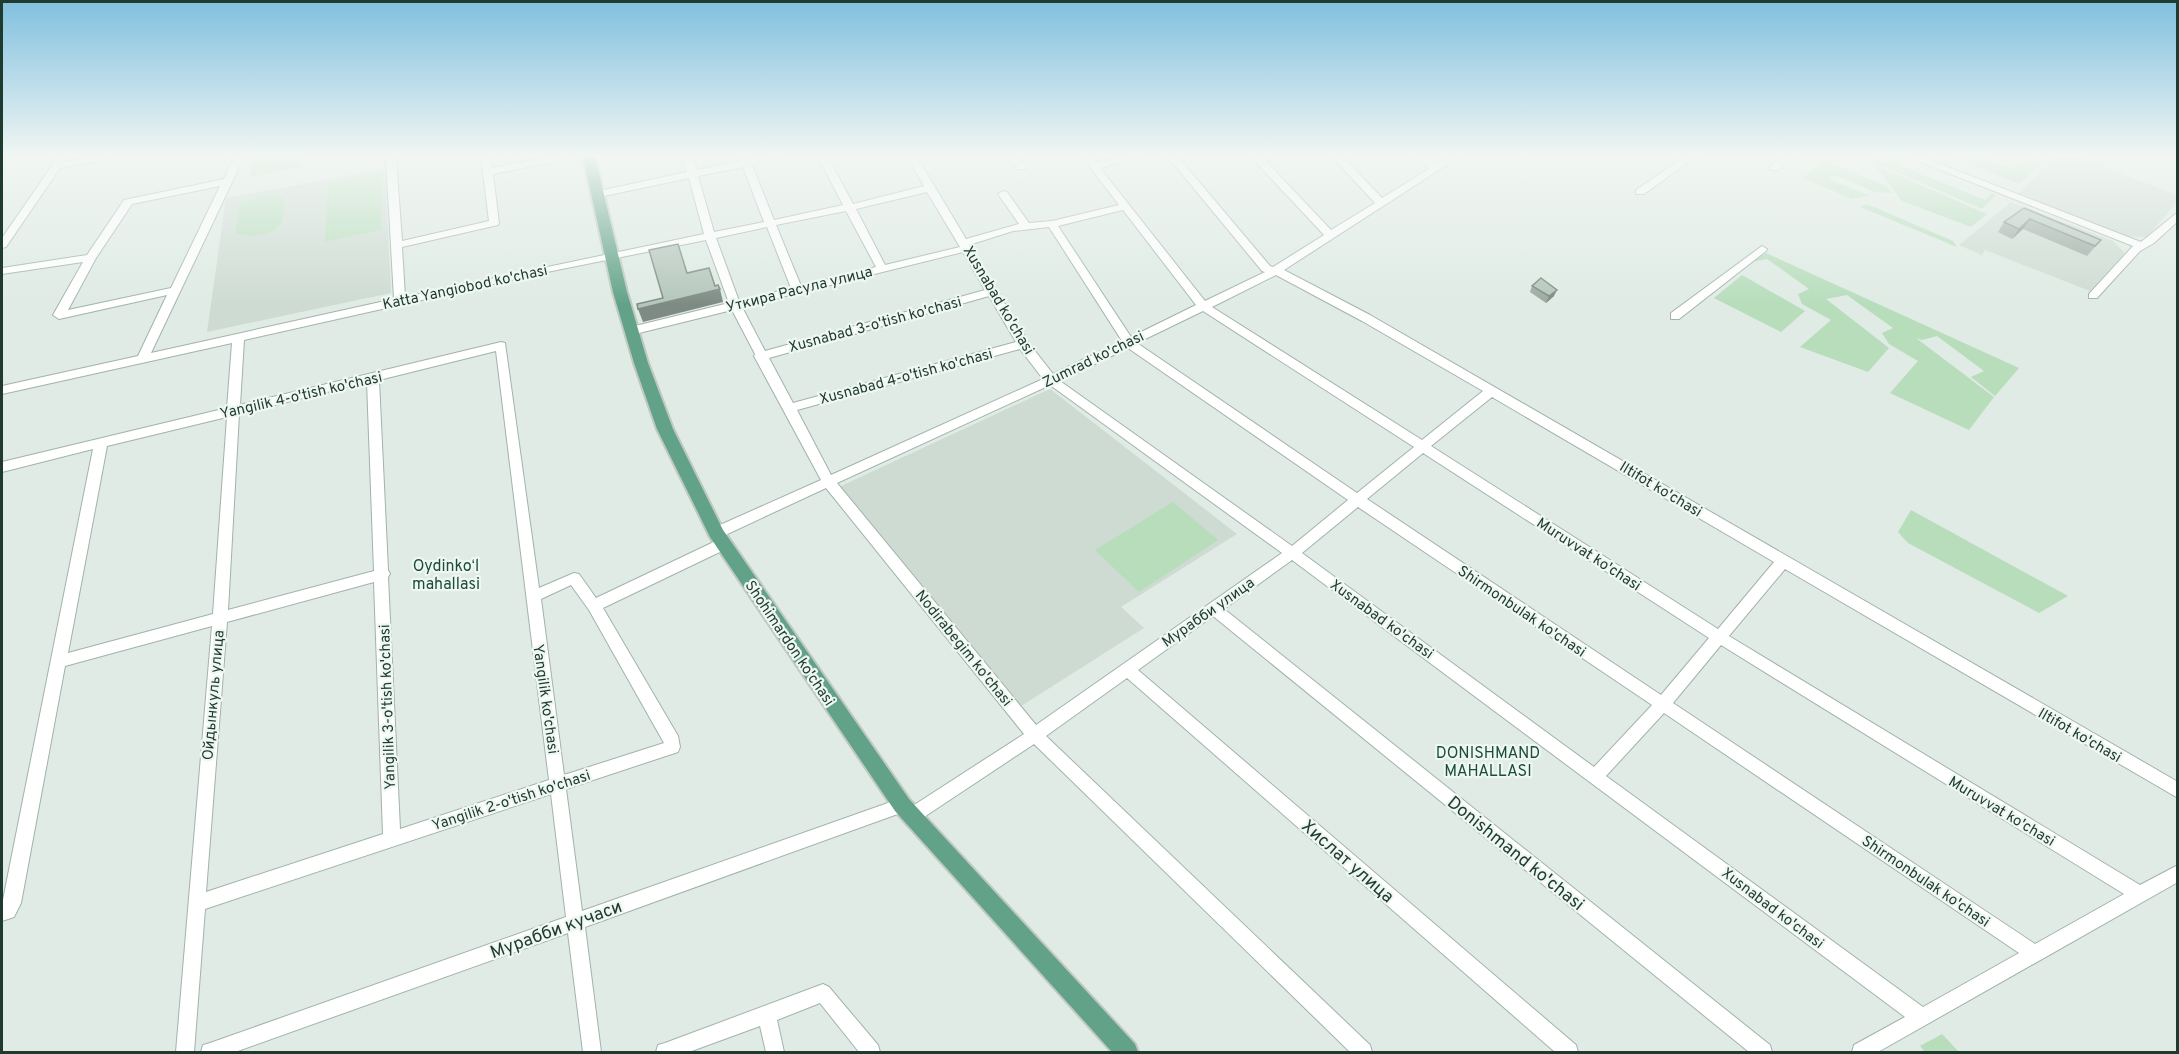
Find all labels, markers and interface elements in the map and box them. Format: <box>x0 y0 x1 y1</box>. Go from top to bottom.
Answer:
street label: Xusnabad ko'chasi <box>958 243 1038 359</box>
street label: Katta Yangiobod ko'chasi <box>381 262 550 315</box>
street label: Уткира Расула улица <box>724 263 875 318</box>
street label: Xusnabad 3-o'tish ko'chasi <box>787 293 964 358</box>
street label: Zumrad ko'chasi <box>1040 328 1148 393</box>
street label: Xusnabad 4-o'tish ko'chasi <box>818 345 995 410</box>
street label: Yangilik 4-o'tish ko'chasi <box>218 369 384 424</box>
street label: Iltifot ko'chasi <box>1615 458 1705 522</box>
street label: Muruvvat ko'chasi <box>1532 514 1644 596</box>
district label: Oydinkoʻl mahallasi <box>412 557 480 595</box>
street label: Shirmonbulak ko'chasi <box>1453 562 1589 662</box>
street label: Мурабби улица <box>1159 574 1259 652</box>
street label: Xusnabad ko'chasi <box>1326 576 1437 664</box>
street label: Shohimardon ko'chasi <box>740 578 838 710</box>
street label: Nodirabegim ko'chasi <box>910 587 1016 711</box>
street label: Yangilik 3-o'tish ko'chasi <box>376 624 401 790</box>
street label: Ойдынкуль улица <box>199 629 230 761</box>
street label: Yangilik ko'chasi <box>527 643 562 755</box>
street label: Iltifot ko'chasi <box>2034 705 2124 768</box>
district label: DONISHMAND MAHALLASI <box>1436 744 1540 782</box>
street label: Yangilik 2-o'tish ko'chasi <box>430 767 593 836</box>
street label: Muruvvat ko'chasi <box>1944 773 2058 852</box>
street label: Donishmand ko'chasi <box>1442 792 1588 917</box>
street label: Хислат улица <box>1296 815 1398 909</box>
street label: Shirmonbulak ko'chasi <box>1857 832 1993 932</box>
street label: Xusnabad ko'chasi <box>1717 864 1827 954</box>
street label: Мурабби кучаси <box>487 896 626 965</box>

